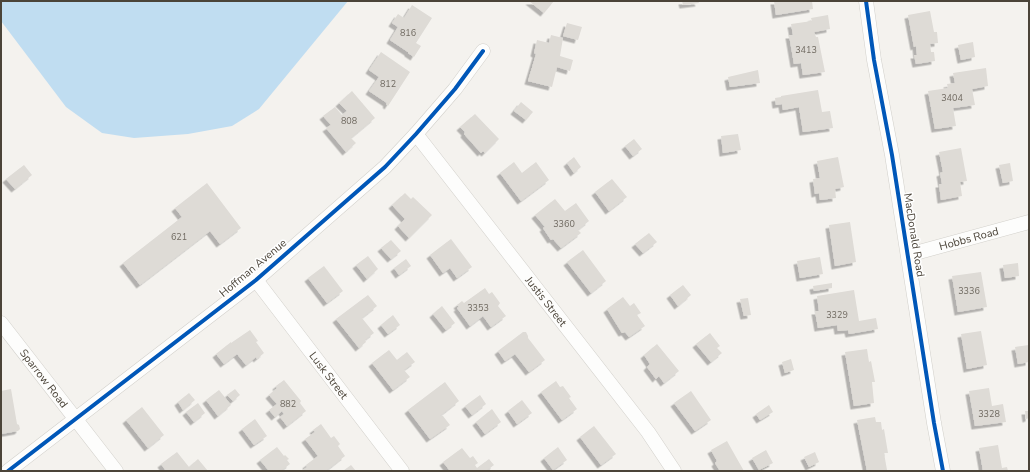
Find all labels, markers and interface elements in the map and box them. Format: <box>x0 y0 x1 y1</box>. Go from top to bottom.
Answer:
house number: 816 <box>400 27 416 39</box>
house number: 3413 <box>795 44 817 56</box>
house number: 812 <box>380 78 396 90</box>
house number: 3404 <box>941 92 963 104</box>
house number: 808 <box>341 115 357 127</box>
street label: MacDonald Road <box>900 192 928 278</box>
house number: 3360 <box>553 218 575 230</box>
street label: Hobbs Road <box>937 223 1000 254</box>
house number: 621 <box>171 231 187 243</box>
street label: Hoffman Avenue <box>216 235 290 301</box>
street label: Justis Street <box>521 272 571 330</box>
house number: 3336 <box>958 285 980 297</box>
house number: 3353 <box>467 302 489 314</box>
house number: 3329 <box>826 309 848 321</box>
street label: Sparrow Road <box>16 346 72 411</box>
street label: Lusk Street <box>306 349 352 402</box>
house number: 882 <box>280 398 296 410</box>
house number: 3328 <box>978 408 1000 420</box>

